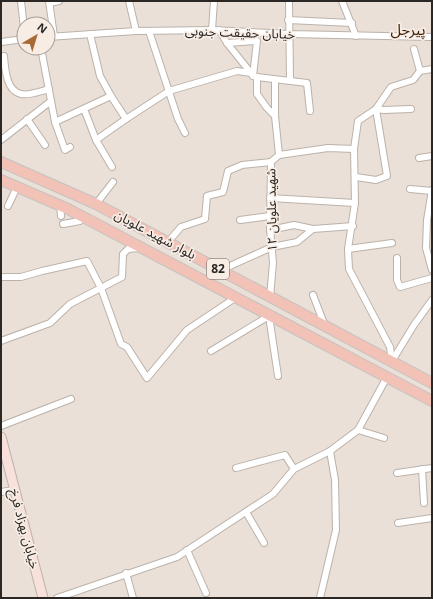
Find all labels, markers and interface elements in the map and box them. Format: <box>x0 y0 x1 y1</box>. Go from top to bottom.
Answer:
district label: پیرجل <box>390 14 426 46</box>
north arrow <box>16 16 56 56</box>
text: N <box>31 17 52 40</box>
street label: خیابان حقیقت جنوبی <box>184 17 296 49</box>
street label: شهید علویان ۱۲ <box>257 168 287 252</box>
street label: بلوار شهید علویان <box>109 202 201 268</box>
road number: 82 <box>207 259 229 279</box>
street label: خیابان بهزاد فرخ <box>0 485 48 573</box>

